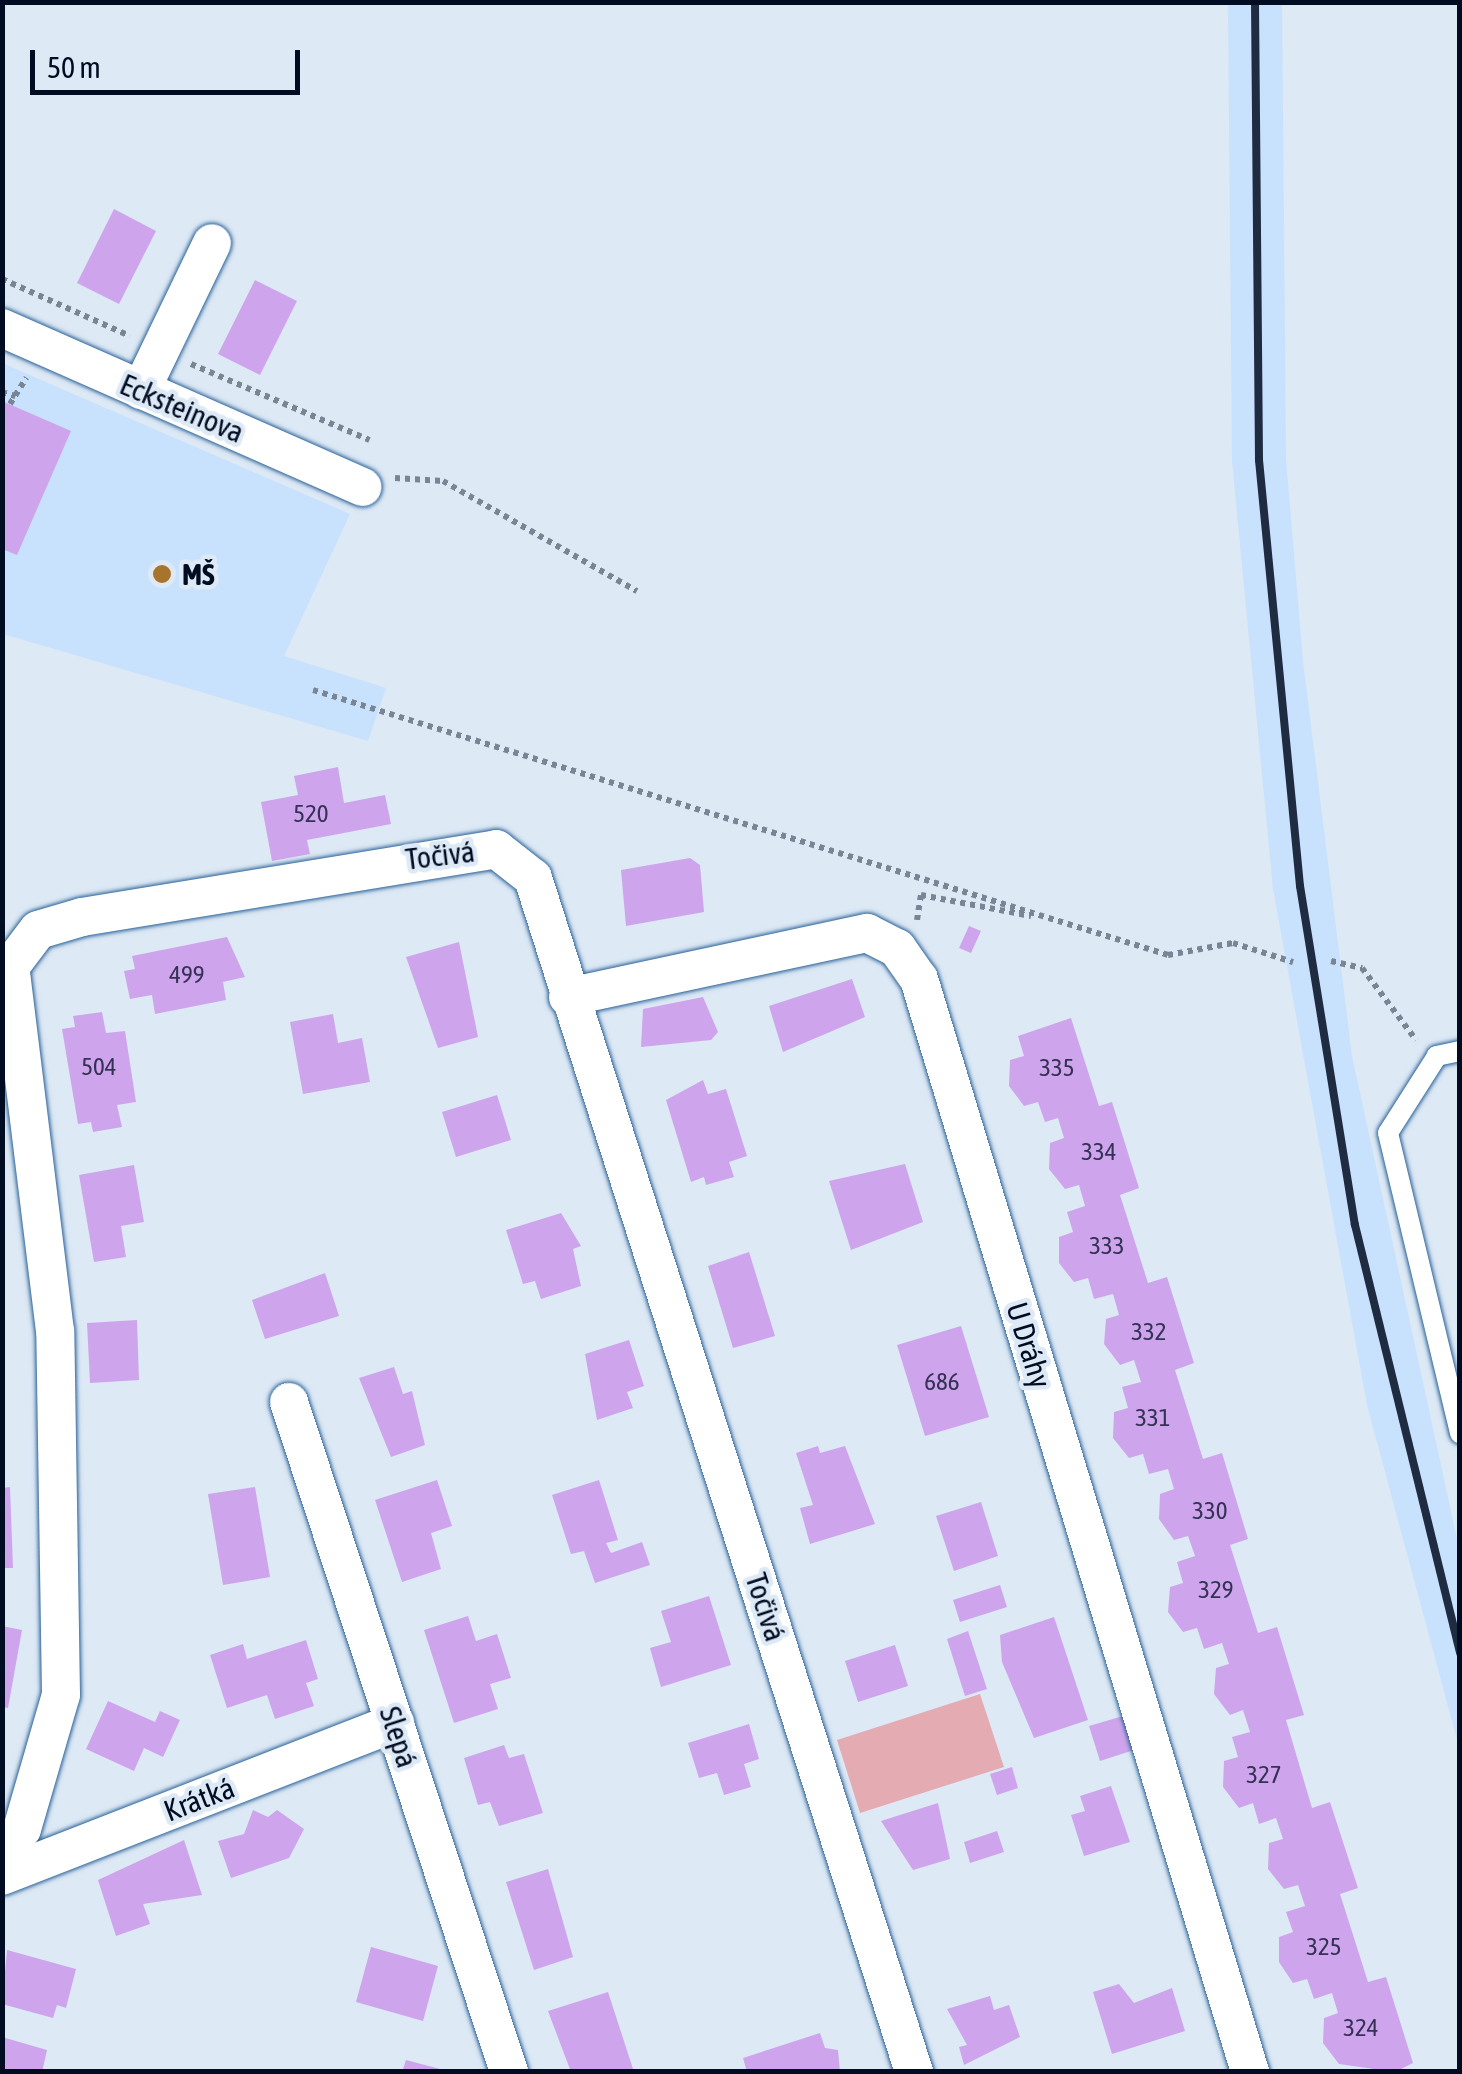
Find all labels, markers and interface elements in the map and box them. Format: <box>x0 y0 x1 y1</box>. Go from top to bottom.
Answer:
scale bar <box>35 30 305 92</box>
text: 50 m <box>47 50 101 84</box>
street label: Ecksteinova <box>115 366 249 450</box>
place label: MŠ <box>182 556 215 592</box>
marker: MŠ <box>151 563 173 585</box>
house number: 520 <box>293 798 329 828</box>
street label: Točivá <box>403 833 477 877</box>
house number: 499 <box>169 959 205 989</box>
house number: 504 <box>81 1051 117 1081</box>
house number: 335 <box>1039 1052 1075 1082</box>
house number: 334 <box>1081 1136 1117 1166</box>
house number: 333 <box>1089 1230 1125 1260</box>
street label: U Dráhy <box>999 1298 1059 1392</box>
house number: 332 <box>1131 1316 1167 1346</box>
house number: 686 <box>924 1366 960 1396</box>
house number: 331 <box>1135 1402 1171 1432</box>
house number: 330 <box>1192 1495 1228 1525</box>
street label: Točivá <box>738 1568 794 1646</box>
house number: 329 <box>1198 1574 1234 1604</box>
street label: Slepá <box>372 1702 426 1772</box>
house number: 327 <box>1246 1759 1282 1789</box>
street label: Krátká <box>159 1769 239 1829</box>
house number: 325 <box>1306 1931 1342 1961</box>
house number: 324 <box>1343 2012 1379 2042</box>

